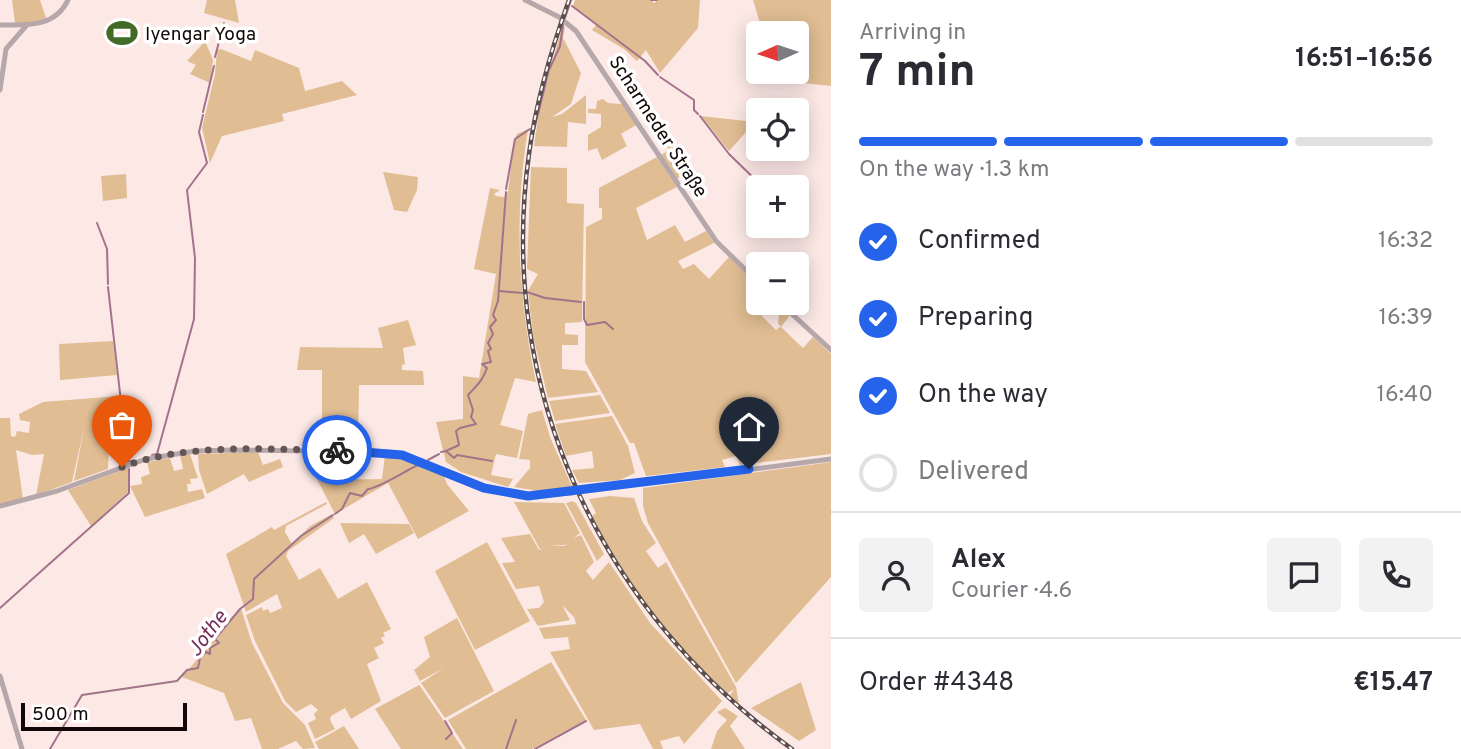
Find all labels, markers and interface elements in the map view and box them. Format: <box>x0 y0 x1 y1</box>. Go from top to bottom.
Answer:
sports icon: Iyengar Yoga <box>105 16 139 50</box>
text: Arriving in <box>859 19 966 48</box>
north arrow <box>746 21 808 84</box>
map controls <box>746 21 809 315</box>
place label: Iyengar Yoga <box>145 23 256 47</box>
text: 16:51–16:56 <box>1295 43 1433 76</box>
text: 7 min <box>859 44 976 103</box>
street label: Scharmeder Straße <box>603 52 712 202</box>
button: locate <box>746 98 809 161</box>
text: On the way · 1.3 km <box>859 156 1050 185</box>
button: + <box>746 175 809 238</box>
icon: check <box>859 223 897 261</box>
text: Confirmed <box>918 225 1041 258</box>
text: 16:32 <box>1378 227 1433 256</box>
button: − <box>746 252 809 315</box>
icon: check <box>859 300 897 338</box>
text: Preparing <box>918 302 1033 335</box>
text: 16:39 <box>1378 304 1433 333</box>
icon: check <box>859 377 897 415</box>
text: On the way <box>918 379 1048 412</box>
text: 16:40 <box>1376 381 1433 410</box>
pin <box>92 395 152 467</box>
pin <box>719 397 779 469</box>
icon: bag <box>103 406 141 444</box>
icon: home <box>730 408 768 446</box>
courier <box>302 415 372 485</box>
icon: bike <box>318 431 356 469</box>
text: Delivered <box>918 456 1029 489</box>
button: person <box>859 538 933 612</box>
button: chat <box>1267 538 1341 612</box>
button: phone <box>1359 538 1433 612</box>
text: Alex <box>951 544 1006 577</box>
text: Courier · 4.6 <box>951 577 1072 606</box>
water label: Jothe <box>182 604 235 662</box>
text: Order #4348 <box>859 667 1014 700</box>
text: €15.47 <box>1353 667 1433 700</box>
scale bar <box>21 700 187 732</box>
text: 500 m <box>32 703 89 727</box>

